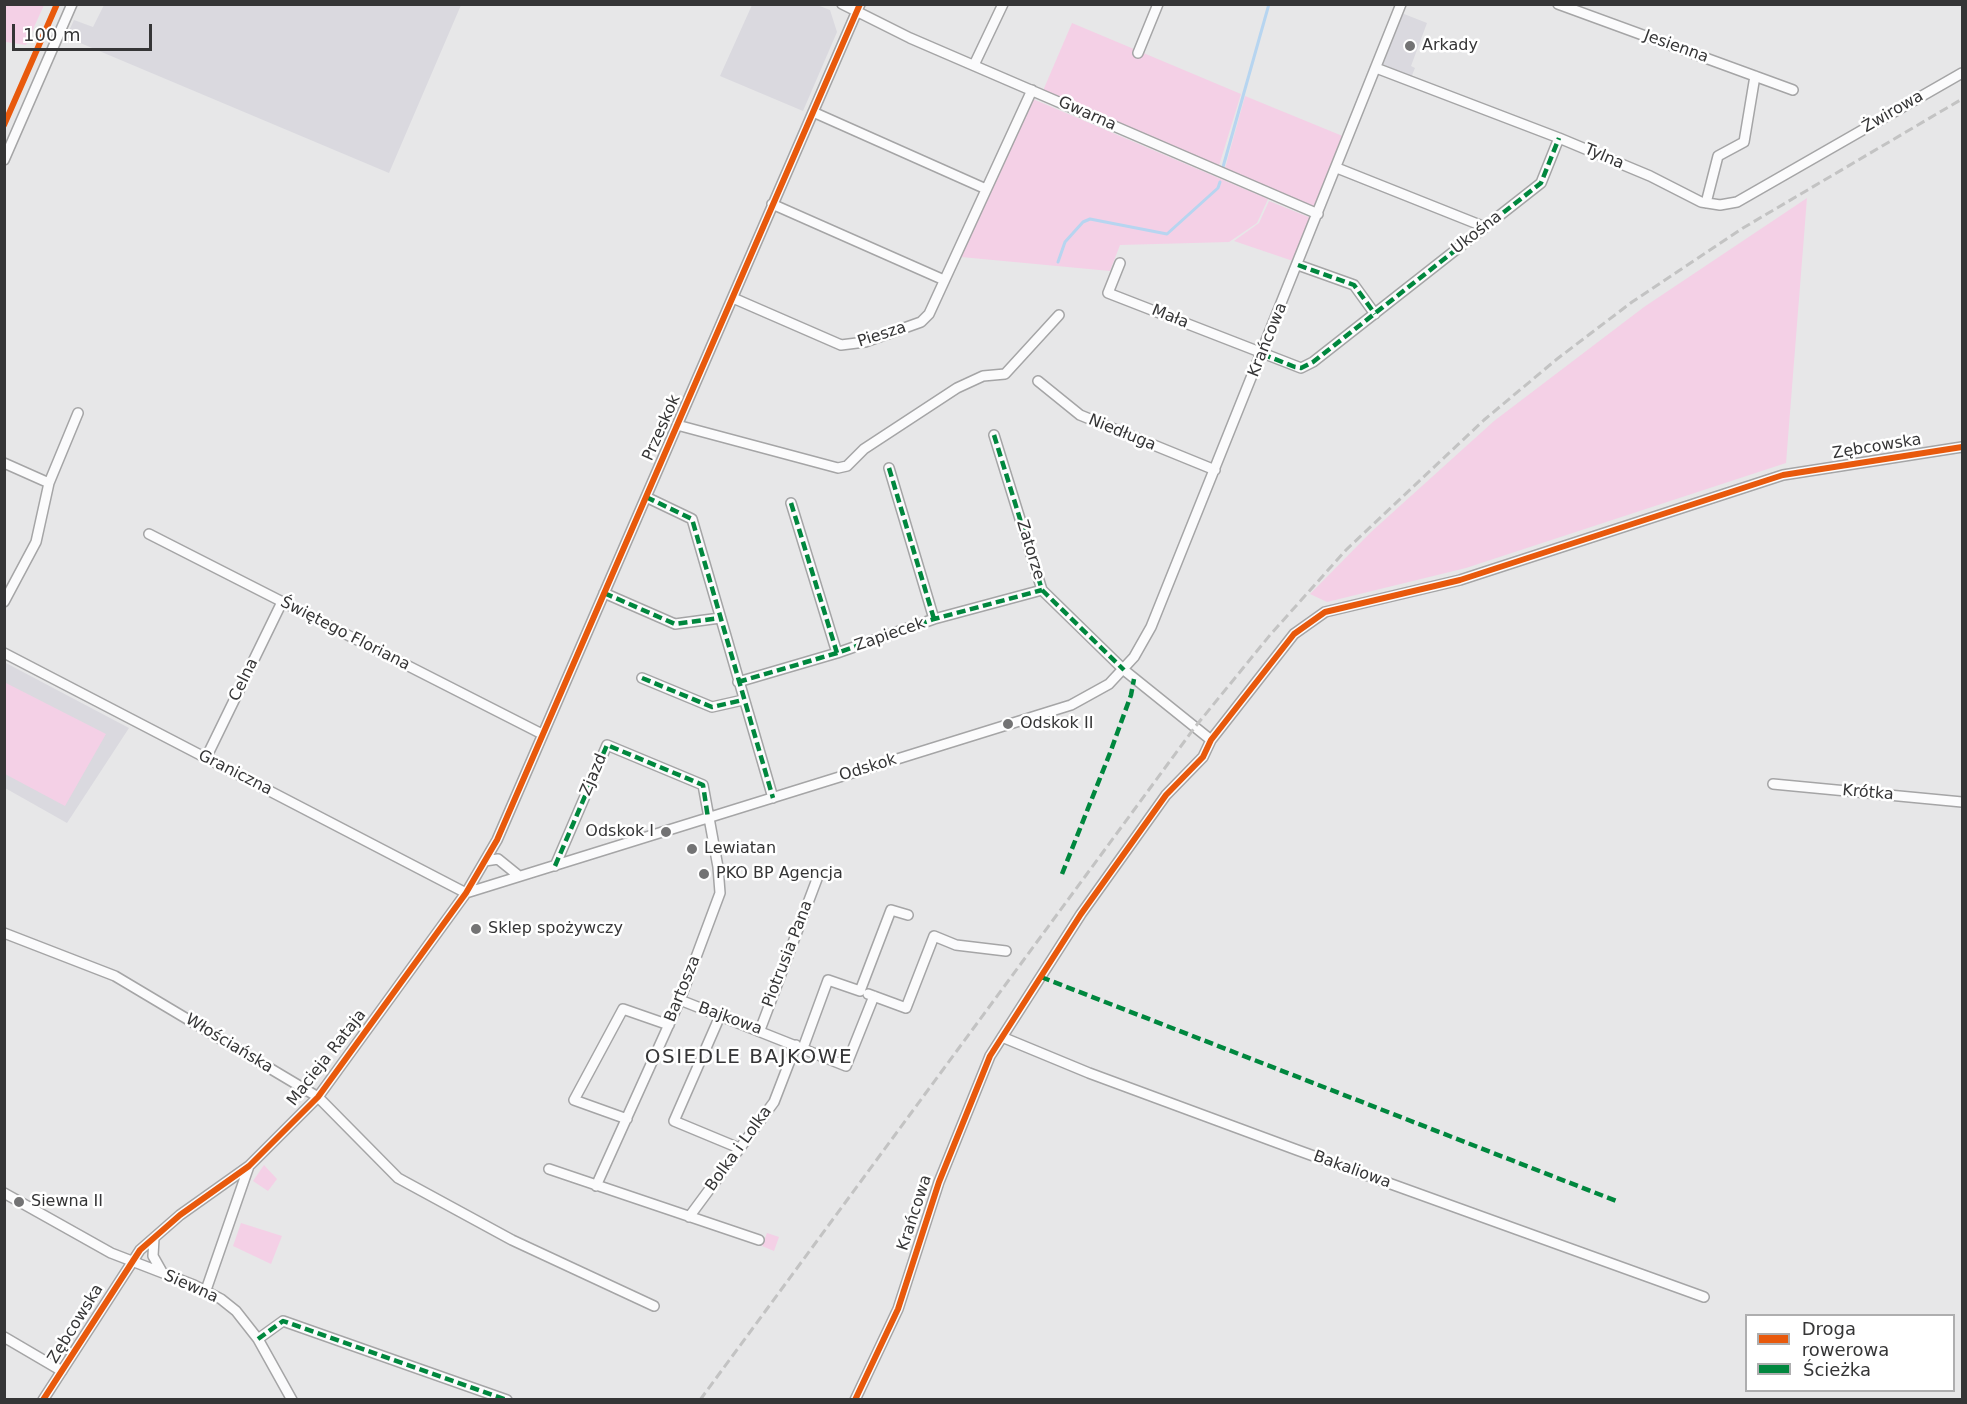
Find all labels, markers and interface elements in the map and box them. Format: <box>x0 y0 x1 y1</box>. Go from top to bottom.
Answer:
scale bar <box>15 12 154 50</box>
text: 100 m <box>23 24 81 45</box>
street label: Jesienna <box>1641 26 1711 68</box>
place label: Arkady <box>1422 36 1478 56</box>
marker: Arkady <box>1403 39 1417 53</box>
street label: Żwirowa <box>1859 87 1927 137</box>
street label: Gwarna <box>1055 93 1119 135</box>
street label: Tylna <box>1581 140 1627 174</box>
street label: Ukośna <box>1448 207 1506 259</box>
street label: Krańcowa <box>1244 300 1292 380</box>
street label: Mała <box>1149 301 1191 333</box>
street label: Piesza <box>855 318 909 352</box>
street label: Przeskok <box>639 392 685 464</box>
street label: Niedługa <box>1085 411 1159 455</box>
street label: Zębcowska <box>1831 430 1923 464</box>
street label: Zatorze <box>1012 518 1048 582</box>
street label: Świętego Floriana <box>277 593 413 675</box>
street label: Zapiecek <box>852 614 928 656</box>
street label: Celna <box>225 655 263 705</box>
place label: Odskok II <box>1020 714 1093 734</box>
marker: Odskok II <box>1001 717 1015 731</box>
street label: Graniczna <box>195 746 275 800</box>
street label: Odskok <box>837 750 899 786</box>
street label: Zjazd <box>577 751 611 799</box>
street label: Krótka <box>1841 781 1895 805</box>
place label: Odskok I <box>585 822 654 842</box>
marker: Odskok I <box>659 825 673 839</box>
place label: Lewiatan <box>704 839 776 859</box>
marker: Lewiatan <box>685 842 699 856</box>
place label: PKO BP Agencja <box>716 864 843 884</box>
marker: PKO BP Agencja <box>697 867 711 881</box>
street label: Piotrusia Pana <box>759 898 817 1010</box>
place label: Sklep spożywczy <box>488 919 623 939</box>
marker: Sklep spożywczy <box>469 922 483 936</box>
street label: Bartosza <box>661 953 705 1025</box>
street label: Bajkowa <box>695 999 765 1039</box>
street label: Macieja Rataja <box>283 1006 371 1110</box>
street label: Włościańska <box>182 1010 276 1078</box>
district label: OSIEDLE BAJKOWE <box>645 1046 853 1070</box>
street label: Bolka i Lolka <box>702 1103 776 1195</box>
street label: Bakaliowa <box>1311 1147 1393 1193</box>
street label: Krańcowa <box>894 1173 936 1253</box>
place label: Siewna II <box>31 1192 103 1212</box>
marker: Siewna II <box>12 1195 26 1209</box>
street label: Siewna <box>161 1267 221 1307</box>
street label: Zębcowska <box>44 1281 108 1367</box>
legend <box>1745 1314 1955 1392</box>
text: Droga rowerowa <box>1802 1318 1889 1360</box>
text: Ścieżka <box>1803 1359 1871 1380</box>

